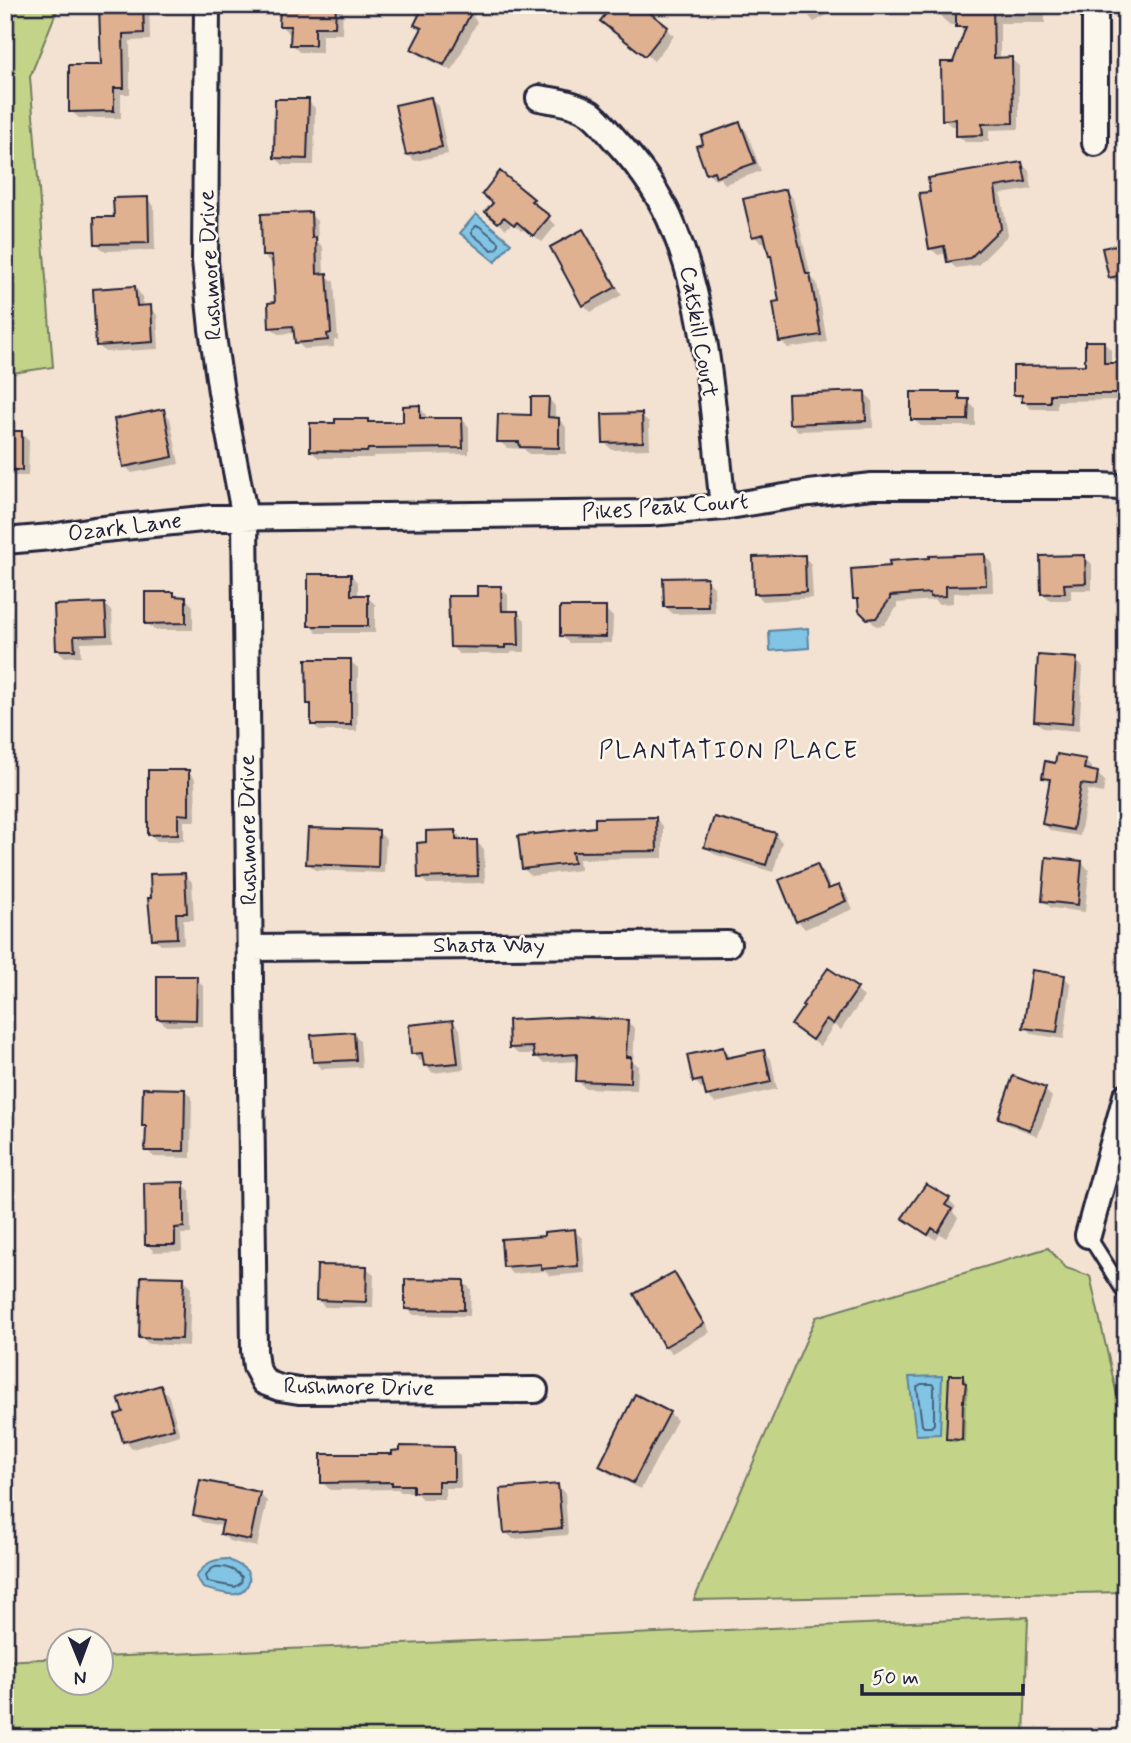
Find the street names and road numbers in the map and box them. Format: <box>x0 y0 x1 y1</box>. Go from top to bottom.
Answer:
street label: Rushmore Drive <box>192 189 230 341</box>
street label: Catskill Court <box>672 264 724 400</box>
street label: Pikes Peak Court <box>581 487 749 529</box>
street label: Ozark Lane <box>66 506 184 550</box>
street label: Rushmore Drive <box>233 754 265 906</box>
street label: Shasta Way <box>433 931 545 961</box>
street label: Rushmore Drive <box>283 1372 435 1404</box>

